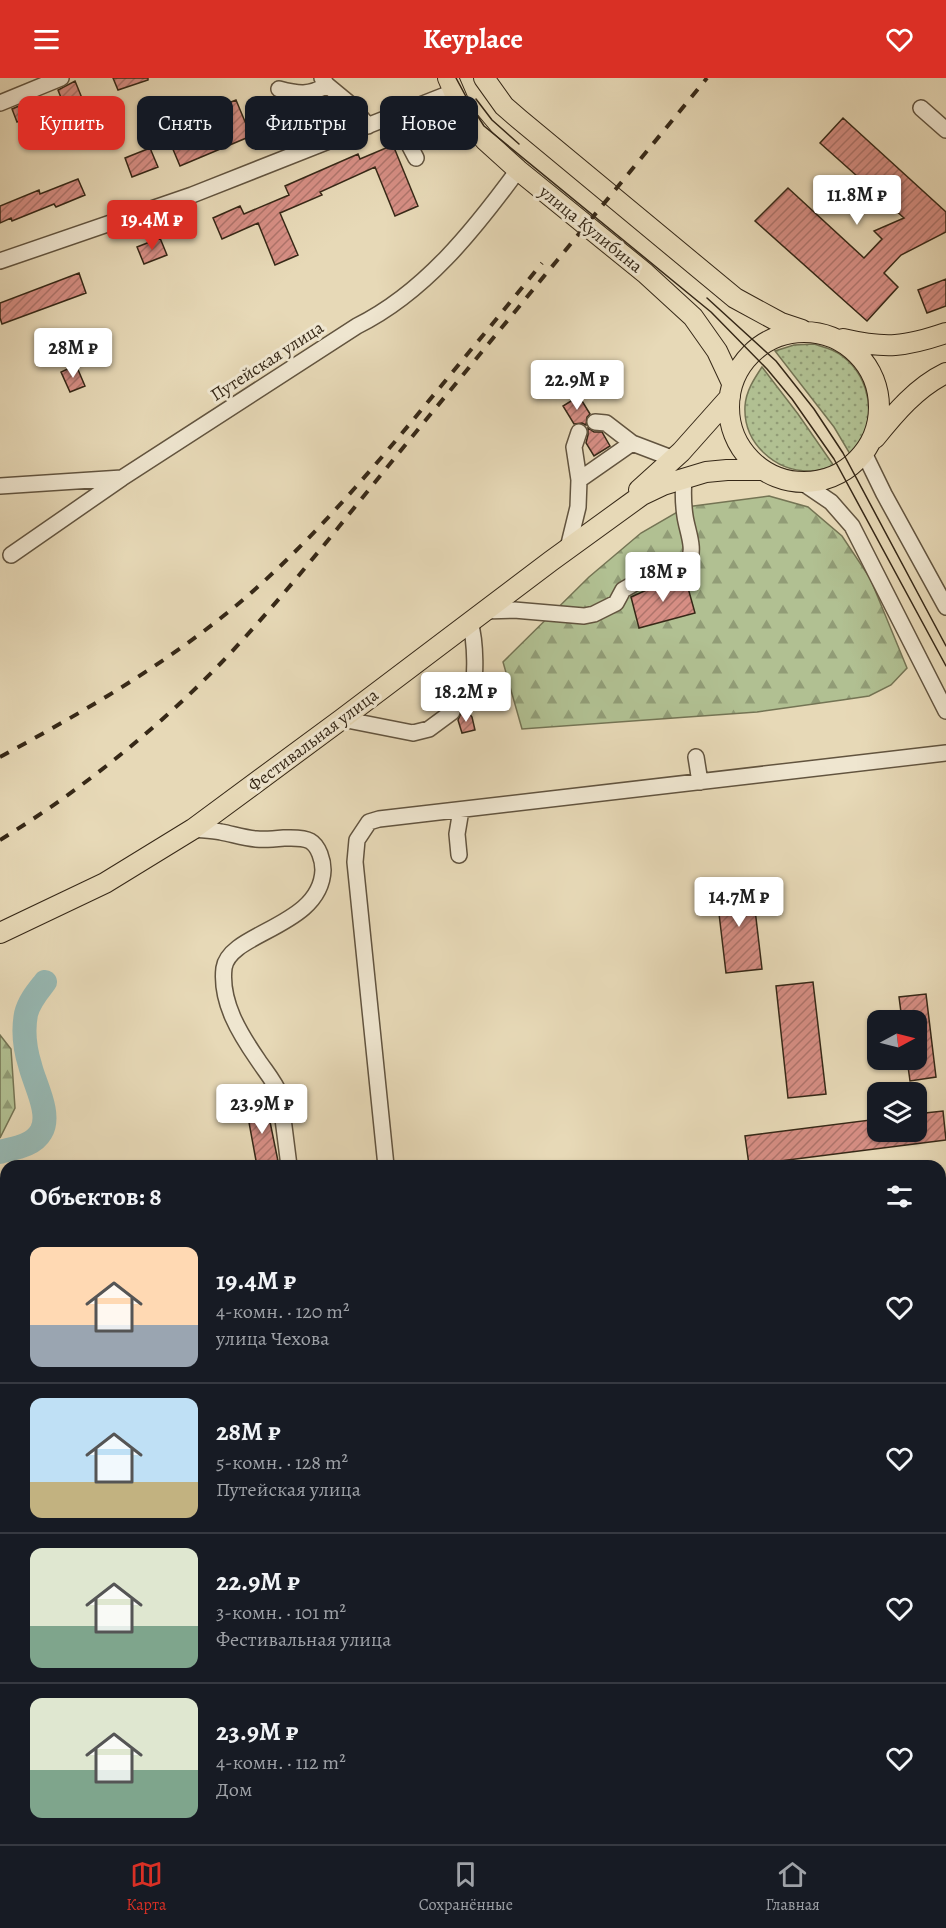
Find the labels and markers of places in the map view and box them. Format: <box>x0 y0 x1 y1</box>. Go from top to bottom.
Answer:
pin: 11.8M ₽ <box>802 175 912 226</box>
pin: 19.4M ₽ <box>97 200 207 251</box>
pin: 28M ₽ <box>31 328 115 379</box>
pin: 22.9M ₽ <box>522 360 632 411</box>
pin: 18M ₽ <box>621 552 705 603</box>
pin: 18.2M ₽ <box>411 672 521 723</box>
pin: 14.7M ₽ <box>684 877 794 928</box>
pin: 23.9M ₽ <box>207 1084 317 1135</box>

